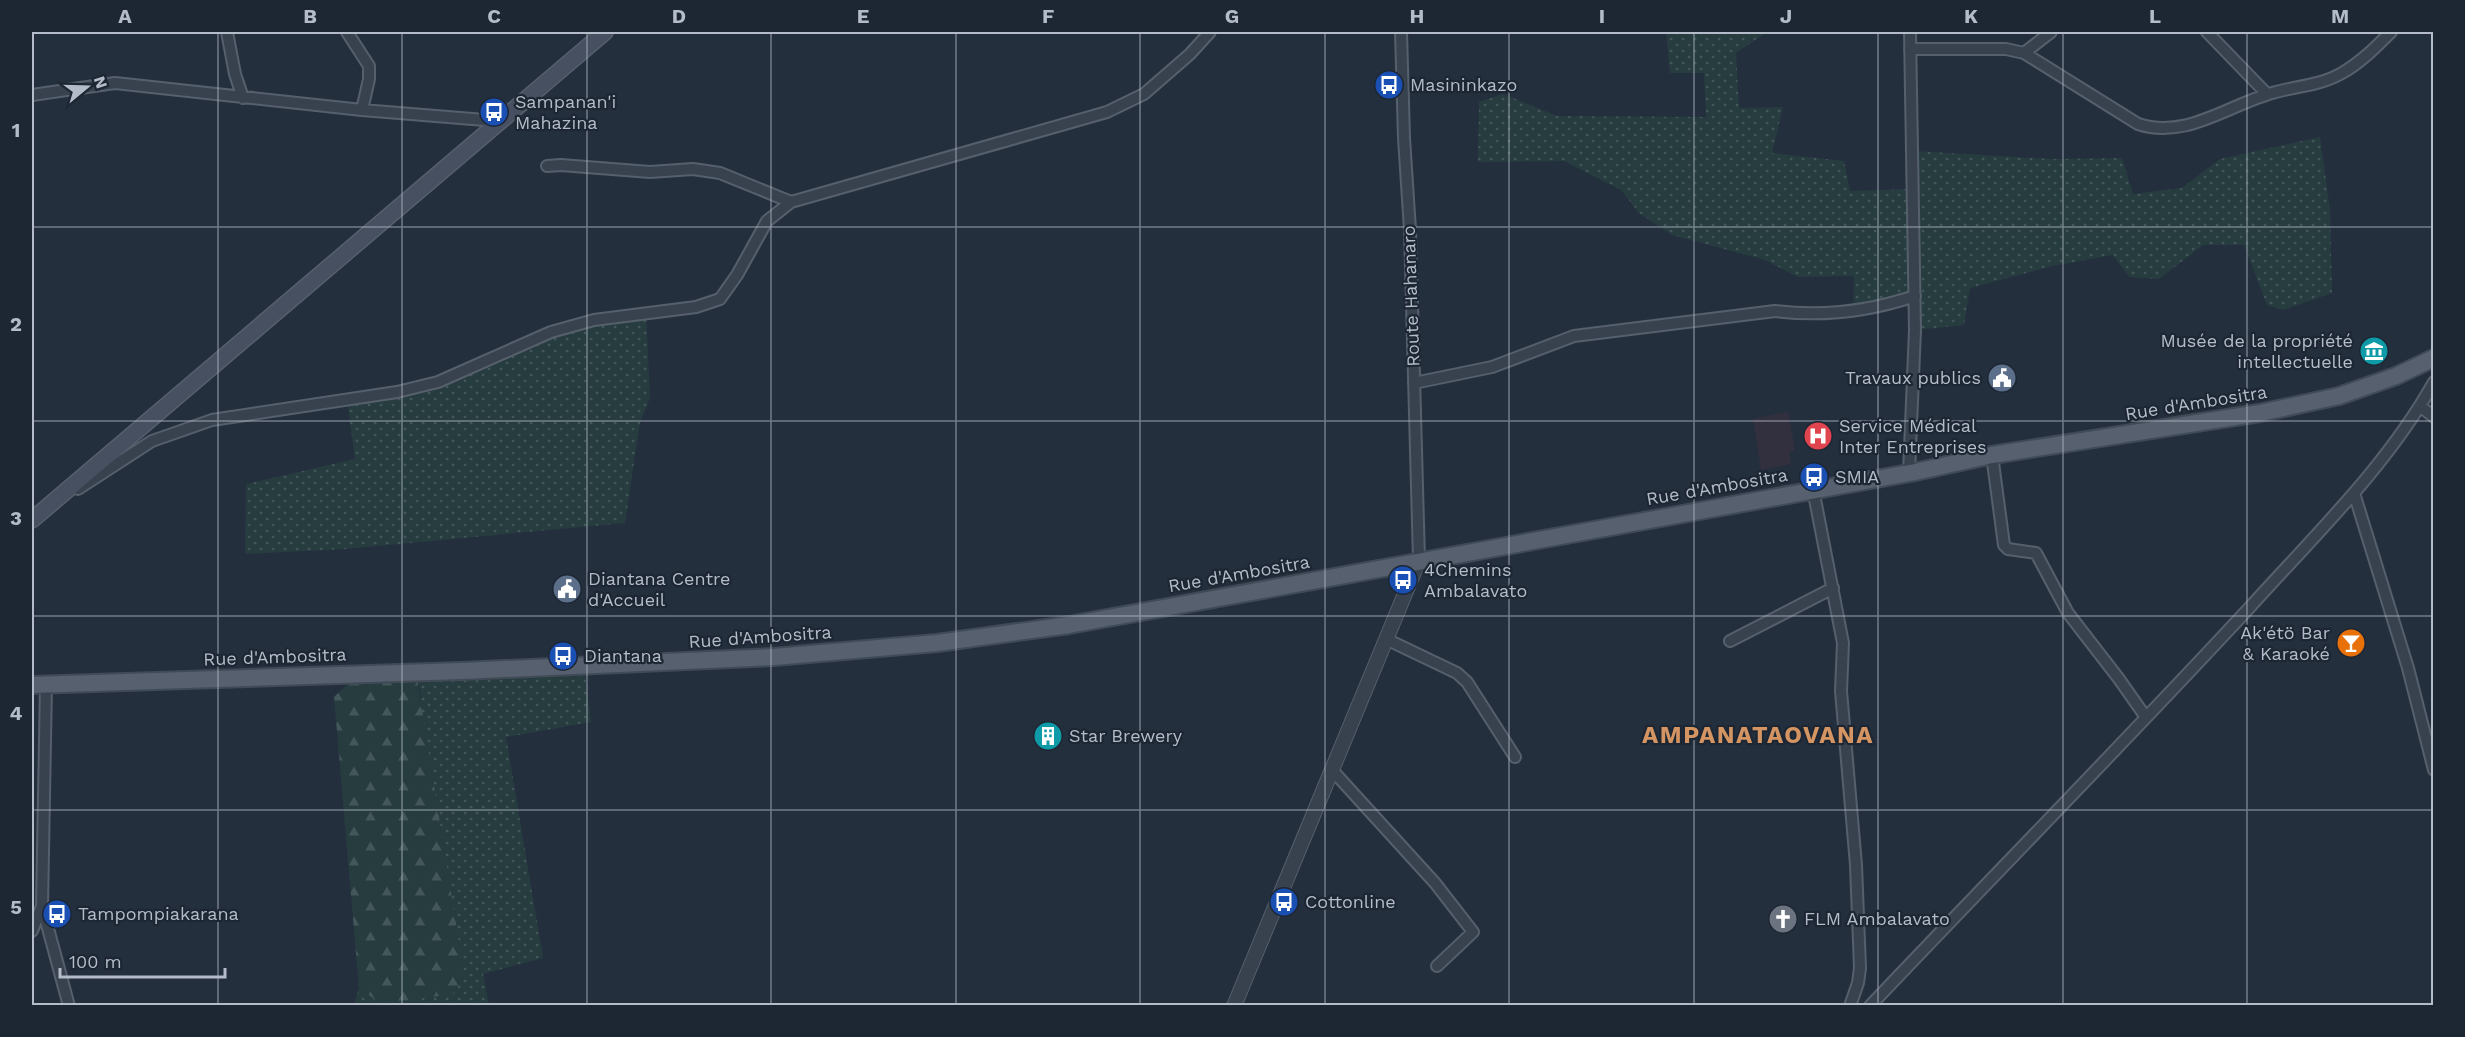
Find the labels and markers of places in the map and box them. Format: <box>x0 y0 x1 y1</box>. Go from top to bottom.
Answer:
bus stop icon: Masininkazo <box>1373 69 1405 101</box>
place label: Masininkazo <box>1410 74 1517 95</box>
place label: Sampanan'i Mahazina <box>515 91 616 133</box>
bus stop icon: Sampanan'i Mahazina <box>478 96 510 128</box>
place label: Musée de la propriété intellectuelle <box>2160 330 2353 372</box>
museum icon: Musée de la propriété intellectuelle <box>2358 335 2390 367</box>
public building icon: Travaux publics <box>1986 362 2018 394</box>
place label: Travaux publics <box>1845 367 1981 388</box>
place label: Service Médical Inter Entreprises <box>1839 415 1987 457</box>
hospital icon: Service Médical Inter Entreprises <box>1802 420 1834 452</box>
bus stop icon: SMIA <box>1798 461 1830 493</box>
place label: SMIA <box>1835 466 1879 487</box>
place label: 4Chemins Ambalavato <box>1424 559 1527 601</box>
bus stop icon: 4Chemins Ambalavato <box>1387 564 1419 596</box>
place label: Diantana Centre d'Accueil <box>588 568 730 610</box>
public building icon: Diantana Centre d'Accueil <box>551 573 583 605</box>
place label: Ak'étö Bar & Karaoké <box>2240 622 2330 664</box>
bar icon: Ak'étö Bar & Karaoké <box>2335 627 2367 659</box>
bus stop icon: Diantana <box>547 640 579 672</box>
place label: Diantana <box>584 645 662 666</box>
building icon: Star Brewery <box>1032 720 1064 752</box>
place label: Star Brewery <box>1069 725 1183 746</box>
bus stop icon: Cottonline <box>1268 886 1300 918</box>
place label: Cottonline <box>1305 891 1396 912</box>
bus stop icon: Tampompiakarana <box>41 898 73 930</box>
place label: Tampompiakarana <box>78 903 239 924</box>
church icon: FLM Ambalavato <box>1767 903 1799 935</box>
place label: FLM Ambalavato <box>1804 908 1950 929</box>

